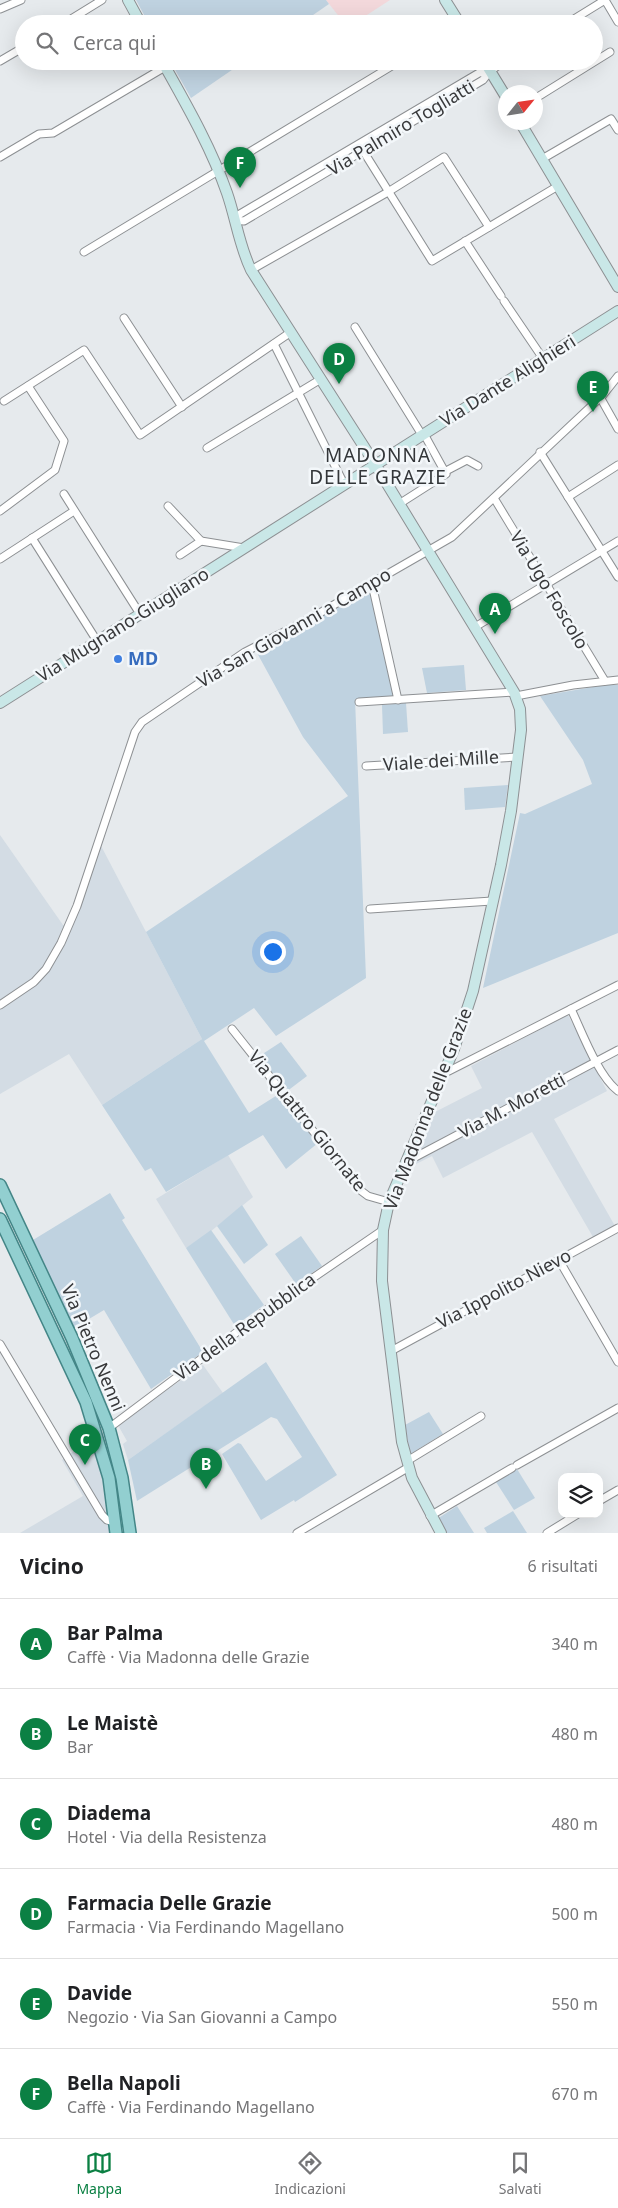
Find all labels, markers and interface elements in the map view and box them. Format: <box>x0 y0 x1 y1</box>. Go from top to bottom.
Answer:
search box <box>15 15 603 70</box>
icon: search <box>33 29 61 57</box>
text: Cerca qui <box>73 30 156 56</box>
street label: Via Palmiro Togliatti <box>322 74 479 181</box>
north arrow <box>498 85 543 130</box>
pin: F <box>224 147 256 188</box>
street label: Via Dante Alighieri <box>435 329 580 432</box>
pin: D <box>323 343 355 384</box>
pin: E <box>577 371 609 412</box>
district label: MADONNA DELLE GRAZIE <box>309 442 447 490</box>
street label: Via Ugo Foscolo <box>505 526 595 653</box>
street label: Via Mugnano-Giugliano <box>32 561 213 687</box>
street label: Via San Giovanni a Campo <box>192 562 395 693</box>
pin: A <box>479 593 511 634</box>
place label: MD <box>128 646 158 670</box>
marker: MD <box>112 653 124 665</box>
street label: Viale dei Mille <box>382 744 500 776</box>
your location <box>260 939 286 965</box>
street label: Via Madonna delle Grazie <box>377 1004 477 1213</box>
street label: Via Quattro Giornate <box>243 1045 372 1196</box>
street label: Via M. Moretti <box>454 1067 569 1143</box>
street label: Via Ippolito Nievo <box>432 1243 575 1334</box>
street label: Via della Repubblica <box>169 1267 320 1386</box>
street label: Via Pietro Nenni <box>56 1280 131 1415</box>
pin: C <box>69 1424 101 1465</box>
pin: B <box>190 1448 222 1489</box>
map controls <box>558 1473 603 1518</box>
button: layers <box>558 1473 603 1518</box>
text: Vicino <box>20 1552 84 1580</box>
text: 6 risultati <box>528 1555 598 1577</box>
text: Bar Palma <box>67 1620 163 1646</box>
text: A <box>30 1633 42 1655</box>
text: 340 m <box>551 1633 598 1655</box>
text: Caffè · Via Madonna delle Grazie <box>67 1646 309 1668</box>
text: Le Maistè <box>67 1710 158 1736</box>
text: B <box>31 1723 41 1745</box>
text: 480 m <box>551 1723 598 1745</box>
text: Bar <box>67 1736 93 1758</box>
text: Diadema <box>67 1800 151 1826</box>
text: C <box>31 1813 41 1835</box>
text: 480 m <box>551 1813 598 1835</box>
text: Hotel · Via della Resistenza <box>67 1826 267 1848</box>
text: Farmacia Delle Grazie <box>67 1890 272 1916</box>
text: D <box>30 1903 42 1925</box>
text: 500 m <box>551 1903 598 1925</box>
text: Farmacia · Via Ferdinando Magellano <box>67 1916 344 1938</box>
text: Davide <box>67 1980 132 2006</box>
text: E <box>32 1993 40 2015</box>
text: 550 m <box>551 1993 598 2015</box>
text: Negozio · Via San Giovanni a Campo <box>67 2006 337 2028</box>
text: Bella Napoli <box>67 2070 181 2096</box>
text: F <box>32 2083 40 2105</box>
text: 670 m <box>551 2083 598 2105</box>
text: Caffè · Via Ferdinando Magellano <box>67 2096 315 2118</box>
tab: Mappa <box>76 2149 122 2198</box>
tab: Indicazioni <box>275 2149 346 2198</box>
tab: Salvati <box>499 2149 542 2198</box>

